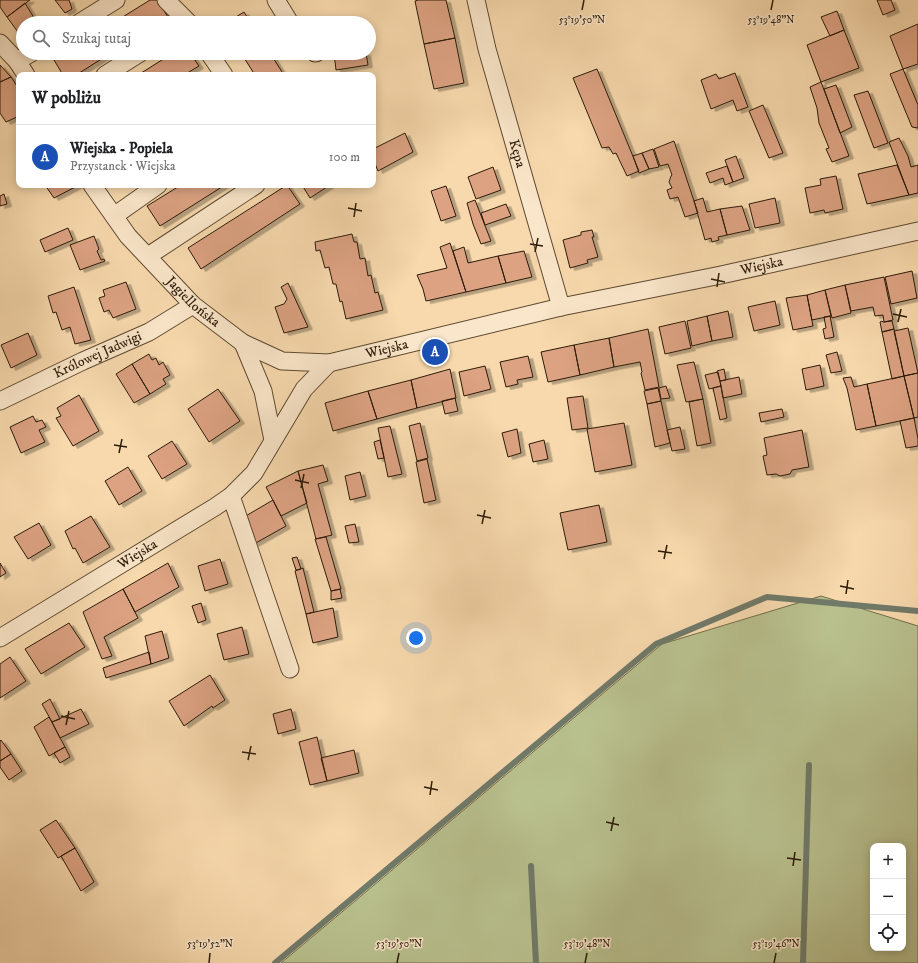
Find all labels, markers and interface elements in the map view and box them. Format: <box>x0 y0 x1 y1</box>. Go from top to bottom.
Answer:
text: 53°19'50"N <box>559 14 605 26</box>
text: 53°19'48"N <box>747 14 795 26</box>
search box <box>16 16 376 60</box>
icon: search <box>30 27 52 49</box>
text: Szukaj tutaj <box>62 29 131 48</box>
text: W pobliżu <box>32 87 101 109</box>
street label: Kępa <box>504 137 530 170</box>
text: Wiejska - Popiela <box>70 139 173 158</box>
text: A <box>41 149 49 165</box>
text: 100 m <box>329 149 360 165</box>
text: Przystanek · Wiejska <box>70 158 176 174</box>
street label: Wiejska <box>738 252 785 280</box>
street label: Jagiellońska <box>160 271 224 331</box>
street label: Królowej Jadwigi <box>51 327 145 383</box>
street label: Wiejska <box>363 335 410 363</box>
pin: A <box>422 337 448 367</box>
street label: Wiejska <box>114 535 161 574</box>
your location <box>406 628 426 648</box>
map controls <box>870 843 906 951</box>
button: + <box>870 843 906 879</box>
button: − <box>870 879 906 915</box>
button: locate <box>870 915 906 951</box>
text: 53°19'52"N <box>187 938 233 950</box>
text: 53°19'50"N <box>376 938 422 950</box>
text: 53°19'48"N <box>563 938 611 950</box>
text: 53°19'46"N <box>752 938 800 950</box>

